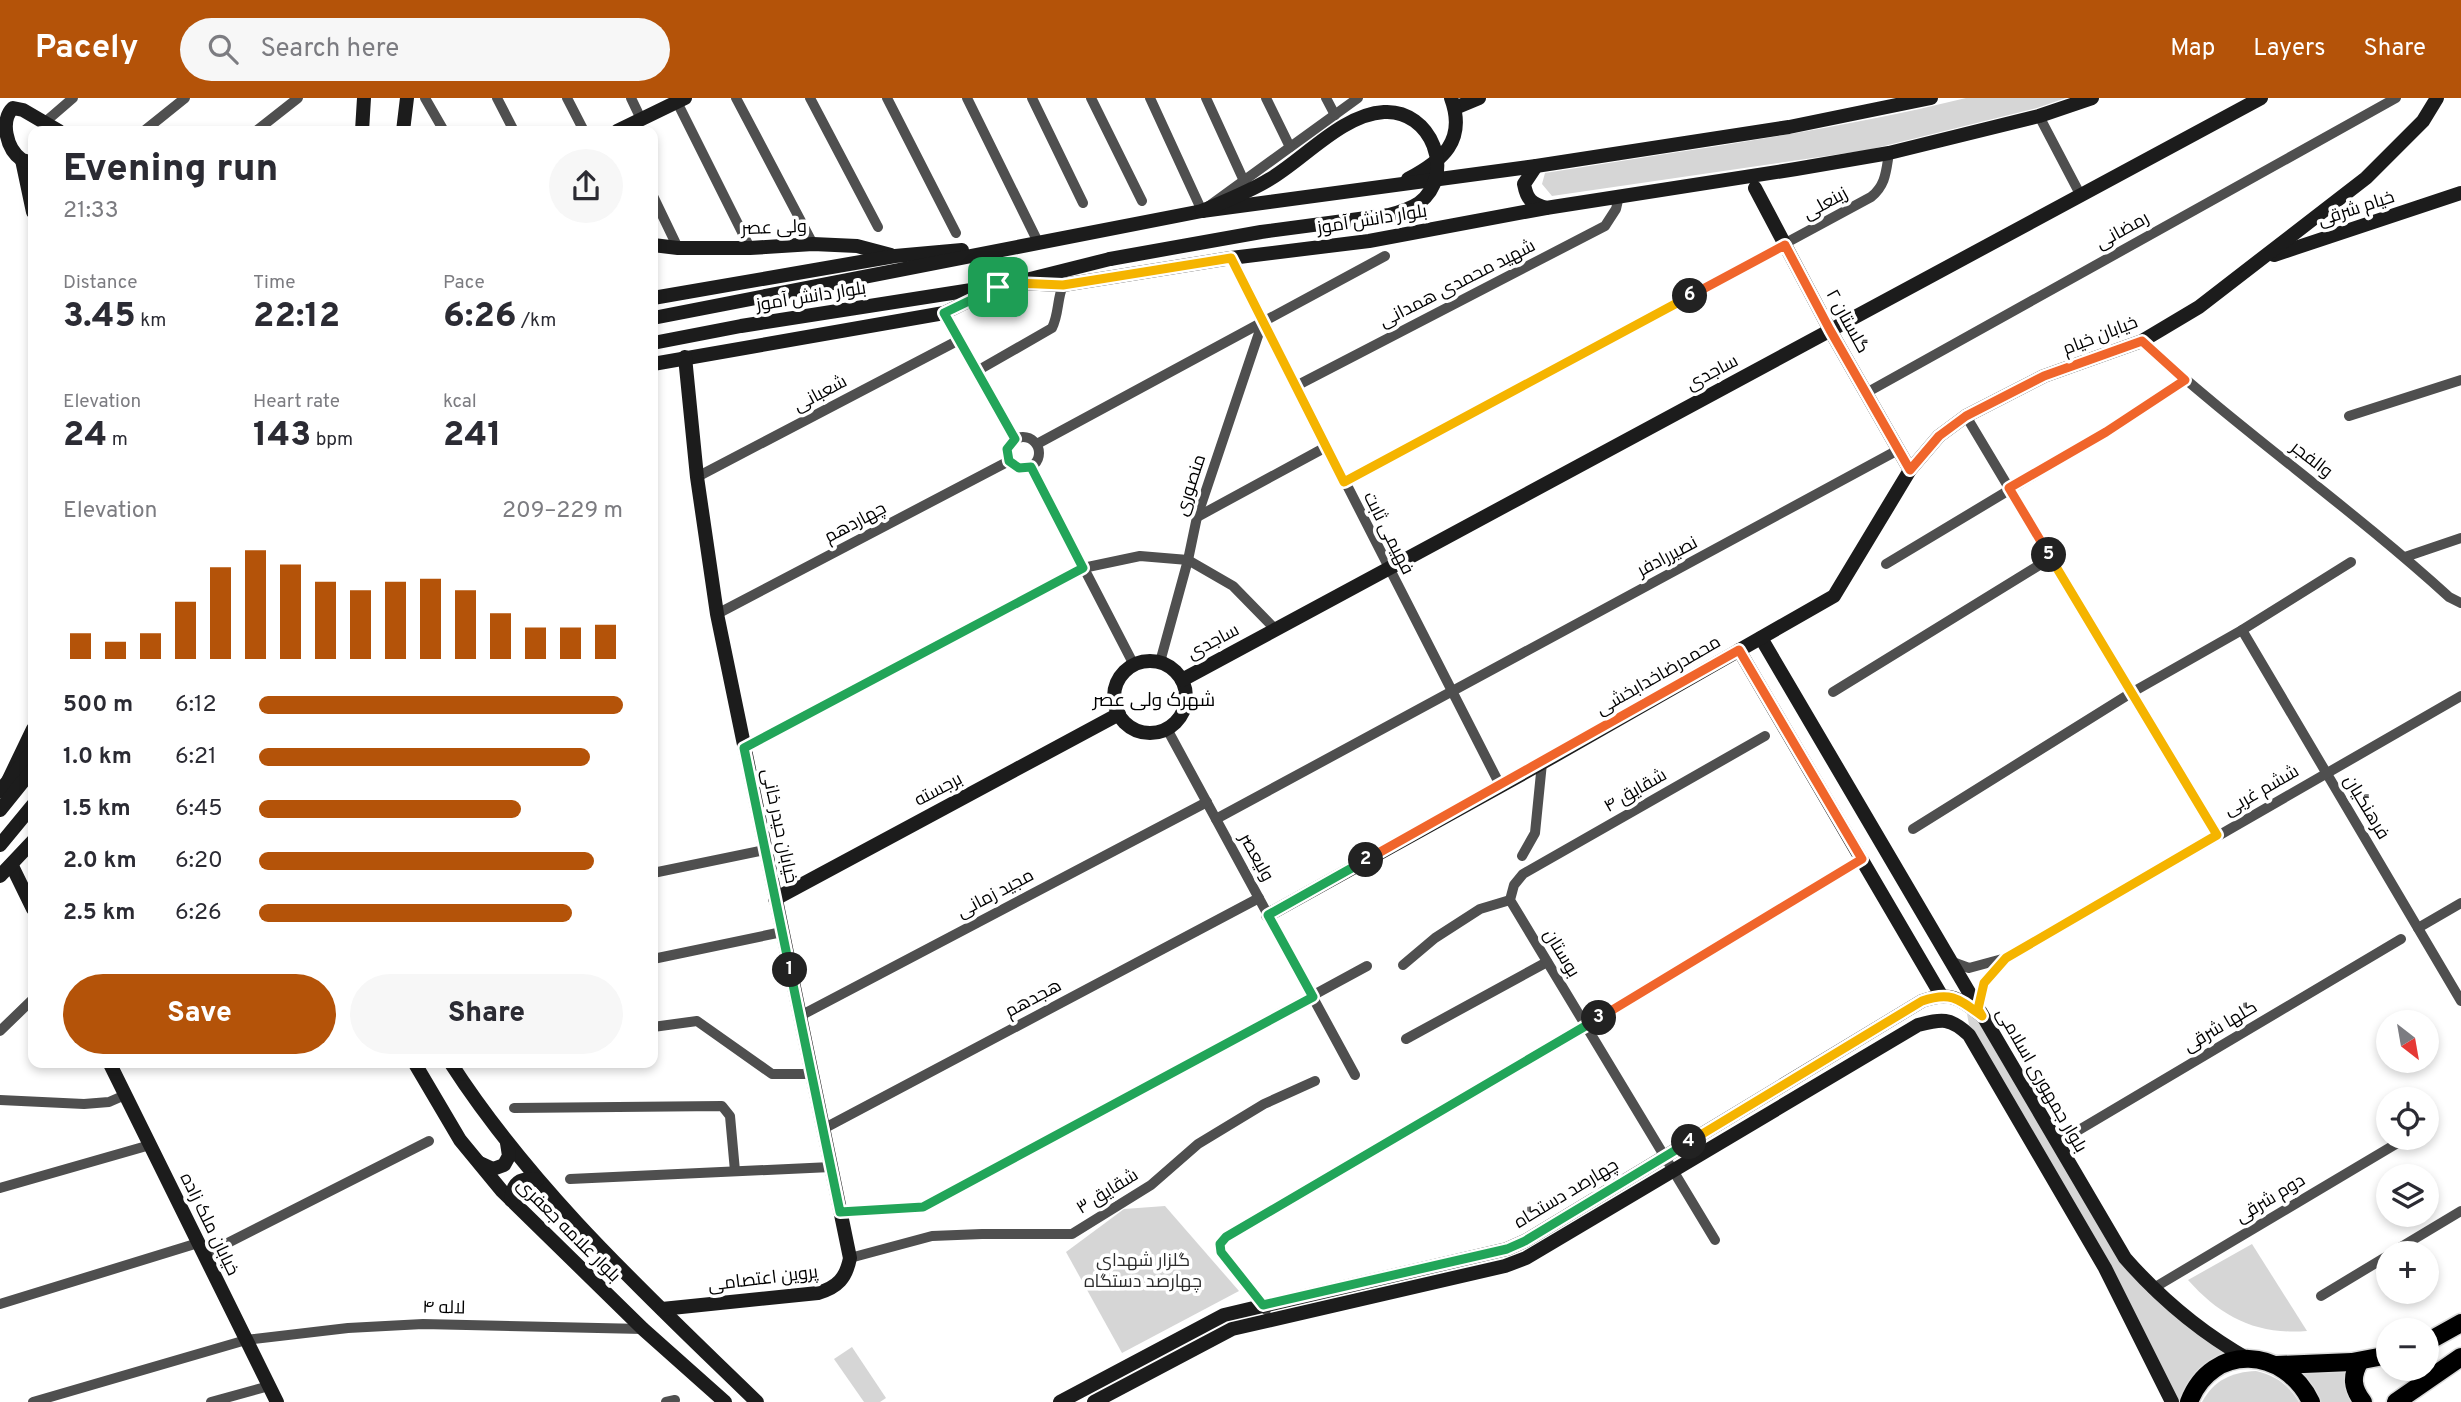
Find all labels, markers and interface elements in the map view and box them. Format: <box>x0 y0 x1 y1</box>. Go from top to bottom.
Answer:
search box <box>180 18 670 81</box>
text: Pacely <box>35 28 138 70</box>
icon: search <box>204 30 242 68</box>
text: Search here <box>260 33 399 66</box>
text: Map <box>2170 34 2215 64</box>
text: Layers <box>2253 34 2325 64</box>
text: Share <box>2363 34 2426 64</box>
text: Evening run <box>63 146 278 195</box>
button: share <box>549 149 623 223</box>
street label: زینعلی <box>1799 183 1852 226</box>
street label: خیام شرقی <box>2315 186 2398 233</box>
text: 21:33 <box>63 197 119 226</box>
street label: بلوار دانش آموز <box>1315 200 1429 241</box>
street label: رمضانی <box>2092 207 2154 255</box>
street label: ولی عصر <box>740 216 807 241</box>
street label: شهید محمدی همدانی <box>1376 235 1540 334</box>
pin <box>968 257 1028 317</box>
icon: arrive <box>979 268 1017 306</box>
text: Distance <box>63 271 138 295</box>
text: Time <box>253 271 296 295</box>
text: Pace <box>443 271 485 295</box>
street label: بلوار دانش آموز <box>754 277 868 318</box>
pin: 6 <box>1672 278 1708 314</box>
text: 6 <box>1684 283 1695 307</box>
street label: گلستان ۲ <box>1820 286 1874 358</box>
text: 3.45 <box>63 295 136 339</box>
text: 22:12 <box>253 295 340 339</box>
text: 6:26 <box>443 295 517 339</box>
text: km <box>136 309 166 333</box>
text: /km <box>517 309 556 333</box>
street label: خیابان خیام <box>2060 312 2141 361</box>
street label: ساجدی <box>1683 350 1743 397</box>
street label: شعبانی <box>790 371 852 418</box>
text: Elevation <box>63 390 141 414</box>
text: Heart rate <box>253 390 340 414</box>
text: kcal <box>443 390 477 414</box>
text: 24 <box>63 414 107 458</box>
text: 143 <box>253 414 311 458</box>
text: 241 <box>443 414 502 458</box>
text: m <box>107 428 128 452</box>
text: bpm <box>311 428 353 452</box>
street label: والفجر <box>2285 436 2337 484</box>
street label: منصوری <box>1171 452 1212 519</box>
street label: فهیمی ثابت <box>1357 488 1418 579</box>
text: Elevation <box>63 497 158 526</box>
text: 209–229 m <box>502 497 623 526</box>
street label: چهاردهم <box>821 497 891 549</box>
street label: نصیررادفر <box>1633 532 1702 583</box>
pin: 5 <box>2032 538 2066 573</box>
text: 5 <box>2043 542 2054 566</box>
street label: ساجدی <box>1184 619 1244 666</box>
street label: محمدرضاخدابخشی <box>1592 631 1725 721</box>
district label: شهرک ولی عصر <box>1092 689 1215 713</box>
text: 500 m <box>63 691 133 720</box>
text: 6:12 <box>175 691 217 720</box>
text: 1.0 km <box>63 743 132 772</box>
text: 6:21 <box>175 743 217 772</box>
street label: ششم غربی <box>2220 761 2304 822</box>
street label: شقایق ۴ <box>1600 764 1671 818</box>
street label: خیابان حیدر خانی <box>755 767 802 886</box>
street label: برجسته <box>911 768 967 813</box>
street label: فرهنگیان <box>2338 771 2394 844</box>
text: 1.5 km <box>63 795 131 824</box>
text: 6:45 <box>175 795 222 824</box>
street label: ولیعصر <box>1233 829 1278 886</box>
pin: 2 <box>1348 842 1384 878</box>
text: 2.0 km <box>63 847 137 876</box>
text: 6:20 <box>175 847 223 876</box>
text: 2 <box>1360 847 1371 871</box>
street label: مجید زمانی <box>953 864 1038 924</box>
text: 2.5 km <box>63 899 136 928</box>
text: 6:26 <box>175 899 222 928</box>
street label: بوستان <box>1537 925 1584 982</box>
pin: 1 <box>772 952 808 988</box>
text: 1 <box>786 957 793 981</box>
button: Save <box>63 974 336 1054</box>
button: Share <box>350 974 623 1054</box>
street label: هجدهم <box>1001 975 1066 1024</box>
street label: گلها شرقی <box>2180 996 2262 1058</box>
pin: 3 <box>1582 1000 1616 1035</box>
street label: بلوار جمهوری اسلامی <box>1990 1004 2091 1157</box>
text: 3 <box>1593 1005 1604 1029</box>
north arrow <box>2376 1010 2440 1073</box>
map controls <box>2376 1010 2439 1381</box>
button: locate <box>2376 1087 2439 1150</box>
pin: 4 <box>1672 1124 1706 1160</box>
text: 4 <box>1682 1129 1695 1153</box>
street label: چهارصد دستگاه <box>1510 1154 1623 1235</box>
street label: شقایق ۳ <box>1072 1164 1143 1220</box>
button: layers <box>2376 1164 2439 1227</box>
street label: خیابان ملک زاده <box>174 1169 243 1280</box>
street label: دوم شرقی <box>2232 1170 2310 1229</box>
street label: بلوار علامه جعفری <box>511 1174 625 1288</box>
button: + <box>2376 1241 2439 1304</box>
park label: گلزار شهدای چهارصد دستگاه <box>1084 1250 1202 1294</box>
street label: پروین اعتصامی <box>707 1261 820 1298</box>
street label: لاله ۴ <box>422 1297 466 1320</box>
button: − <box>2376 1318 2439 1381</box>

